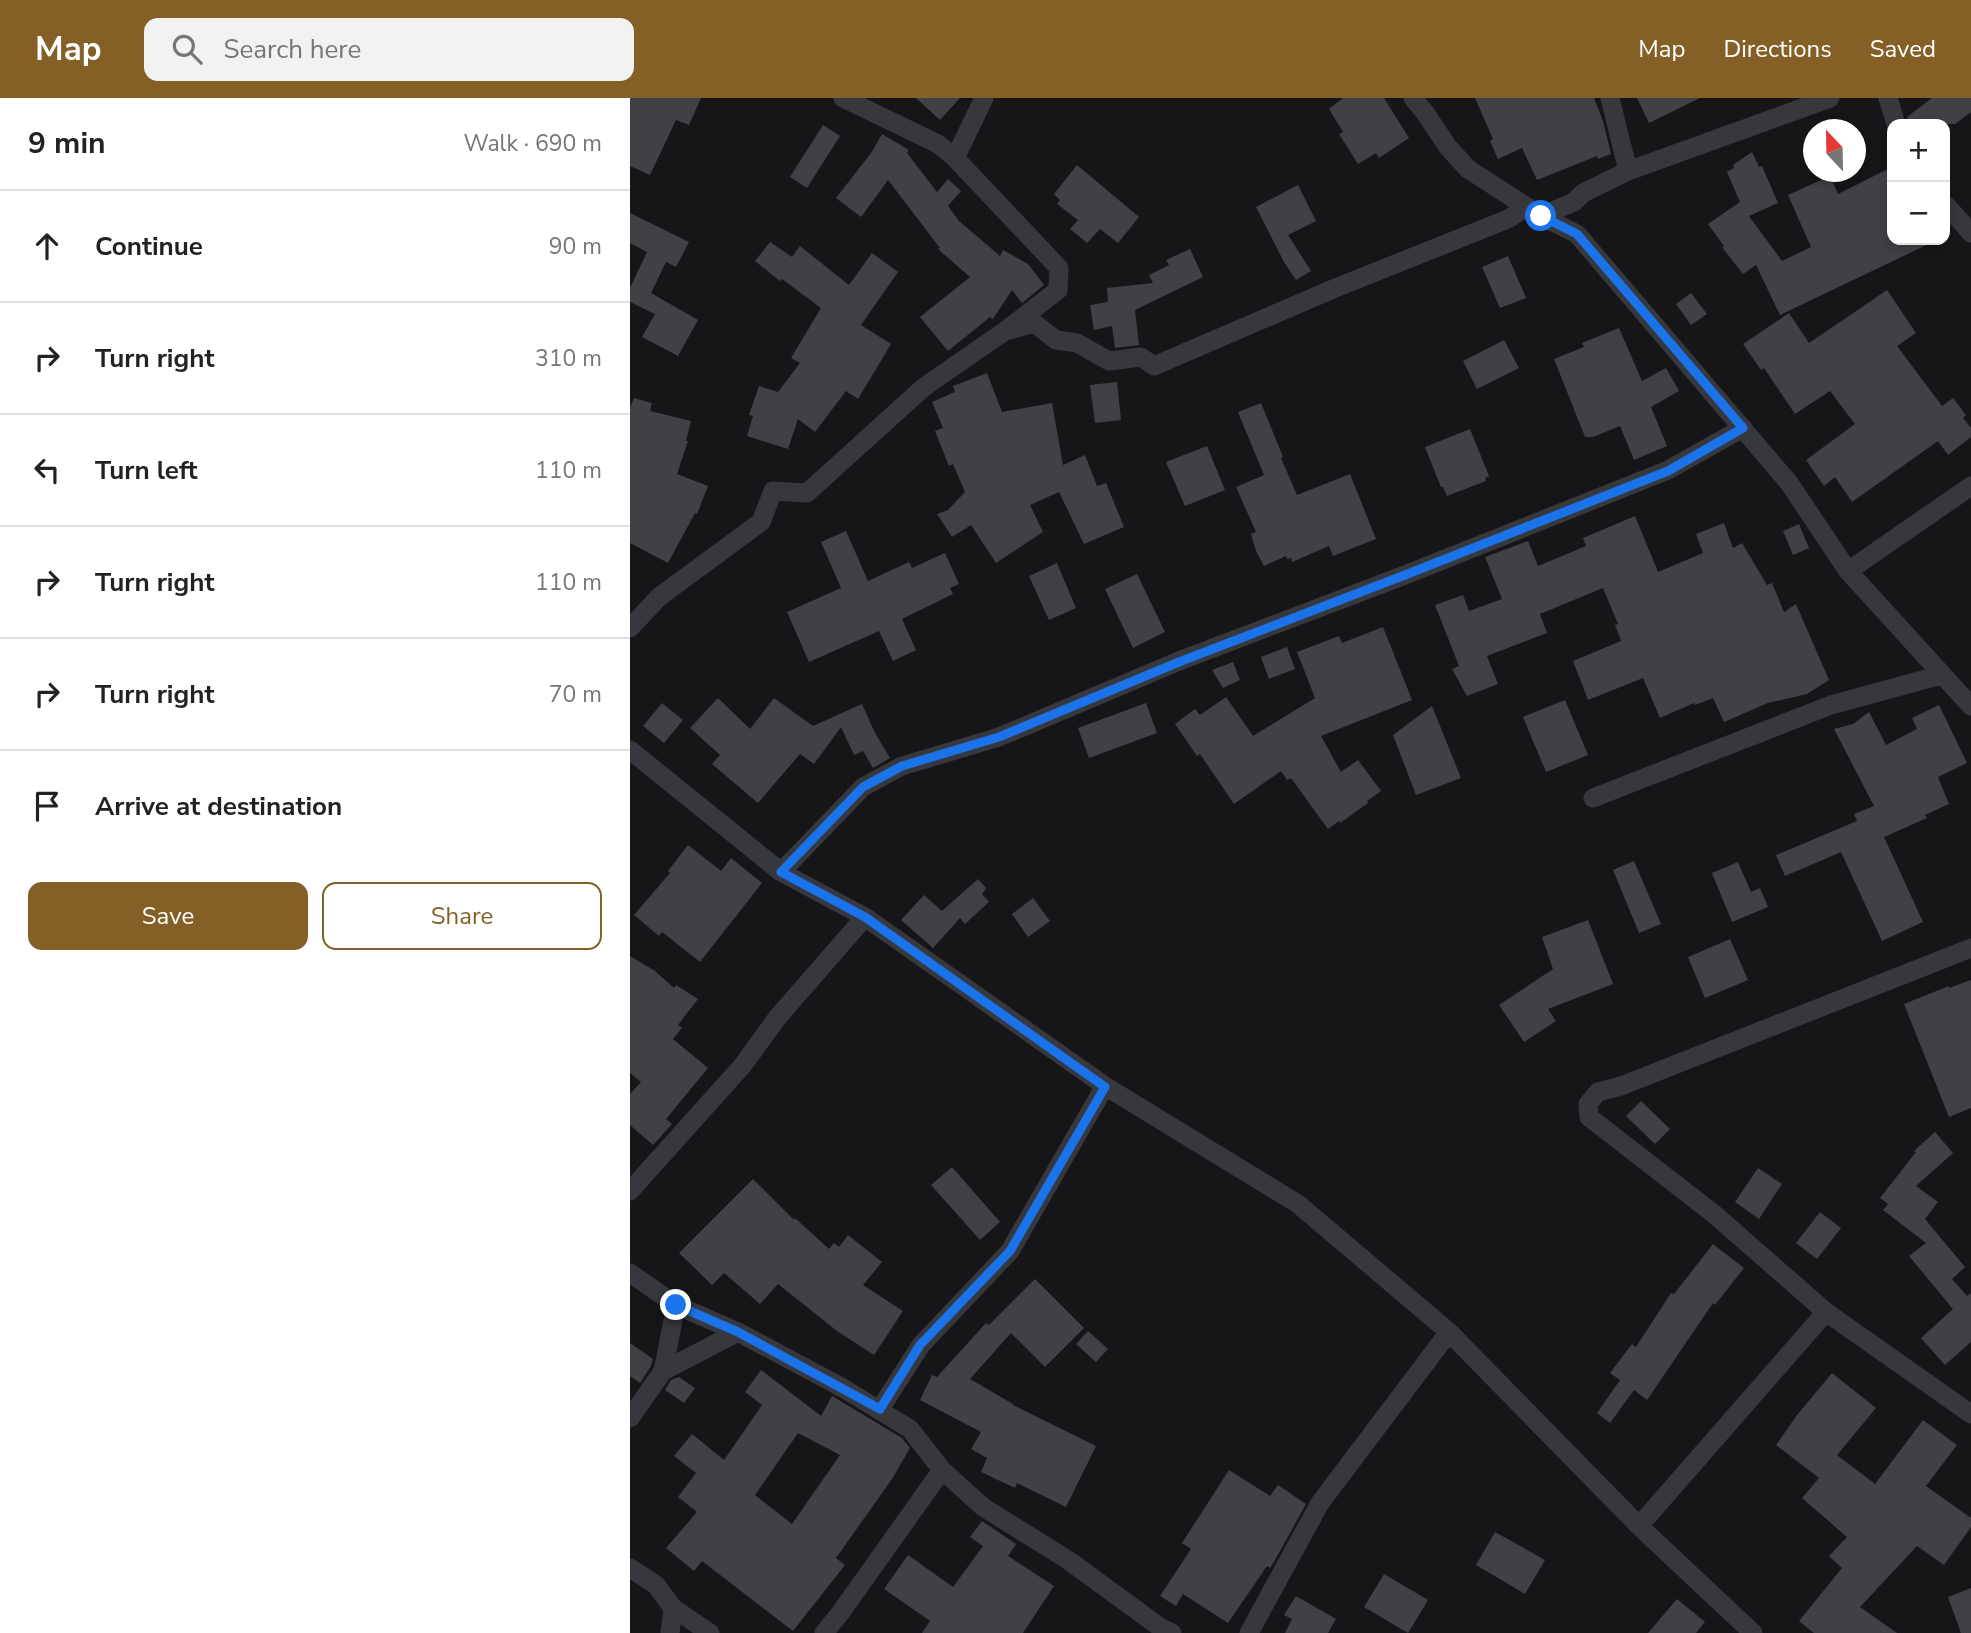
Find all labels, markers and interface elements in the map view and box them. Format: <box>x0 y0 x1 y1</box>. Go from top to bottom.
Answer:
search box <box>144 18 634 81</box>
text: Map <box>35 27 102 72</box>
icon: search <box>168 30 206 68</box>
text: Search here <box>224 32 361 67</box>
text: Map <box>1638 33 1685 65</box>
text: Directions <box>1723 33 1832 65</box>
text: Saved <box>1870 33 1936 65</box>
north arrow <box>1803 119 1866 182</box>
map controls <box>1887 119 1950 245</box>
button: + <box>1887 119 1950 182</box>
text: 9 min <box>28 123 106 164</box>
text: Walk · 690 m <box>463 128 602 159</box>
button: − <box>1887 182 1950 245</box>
route start <box>1525 200 1556 231</box>
icon: ahead <box>28 227 66 265</box>
text: Continue <box>95 229 203 264</box>
text: 90 m <box>549 231 602 262</box>
icon: right <box>28 339 66 377</box>
text: Turn right <box>95 341 214 376</box>
text: 310 m <box>535 343 602 374</box>
icon: left <box>28 451 66 489</box>
text: Turn left <box>95 453 198 488</box>
text: 110 m <box>535 455 602 486</box>
icon: right <box>28 563 66 601</box>
text: Turn right <box>95 565 214 600</box>
text: 110 m <box>535 567 602 598</box>
icon: right <box>28 675 66 713</box>
text: Turn right <box>95 677 214 712</box>
text: 70 m <box>549 679 602 710</box>
icon: arrive <box>28 787 66 825</box>
text: Arrive at destination <box>95 789 342 824</box>
button: Save <box>28 882 308 950</box>
button: Share <box>322 882 602 950</box>
route end <box>660 1289 691 1320</box>

